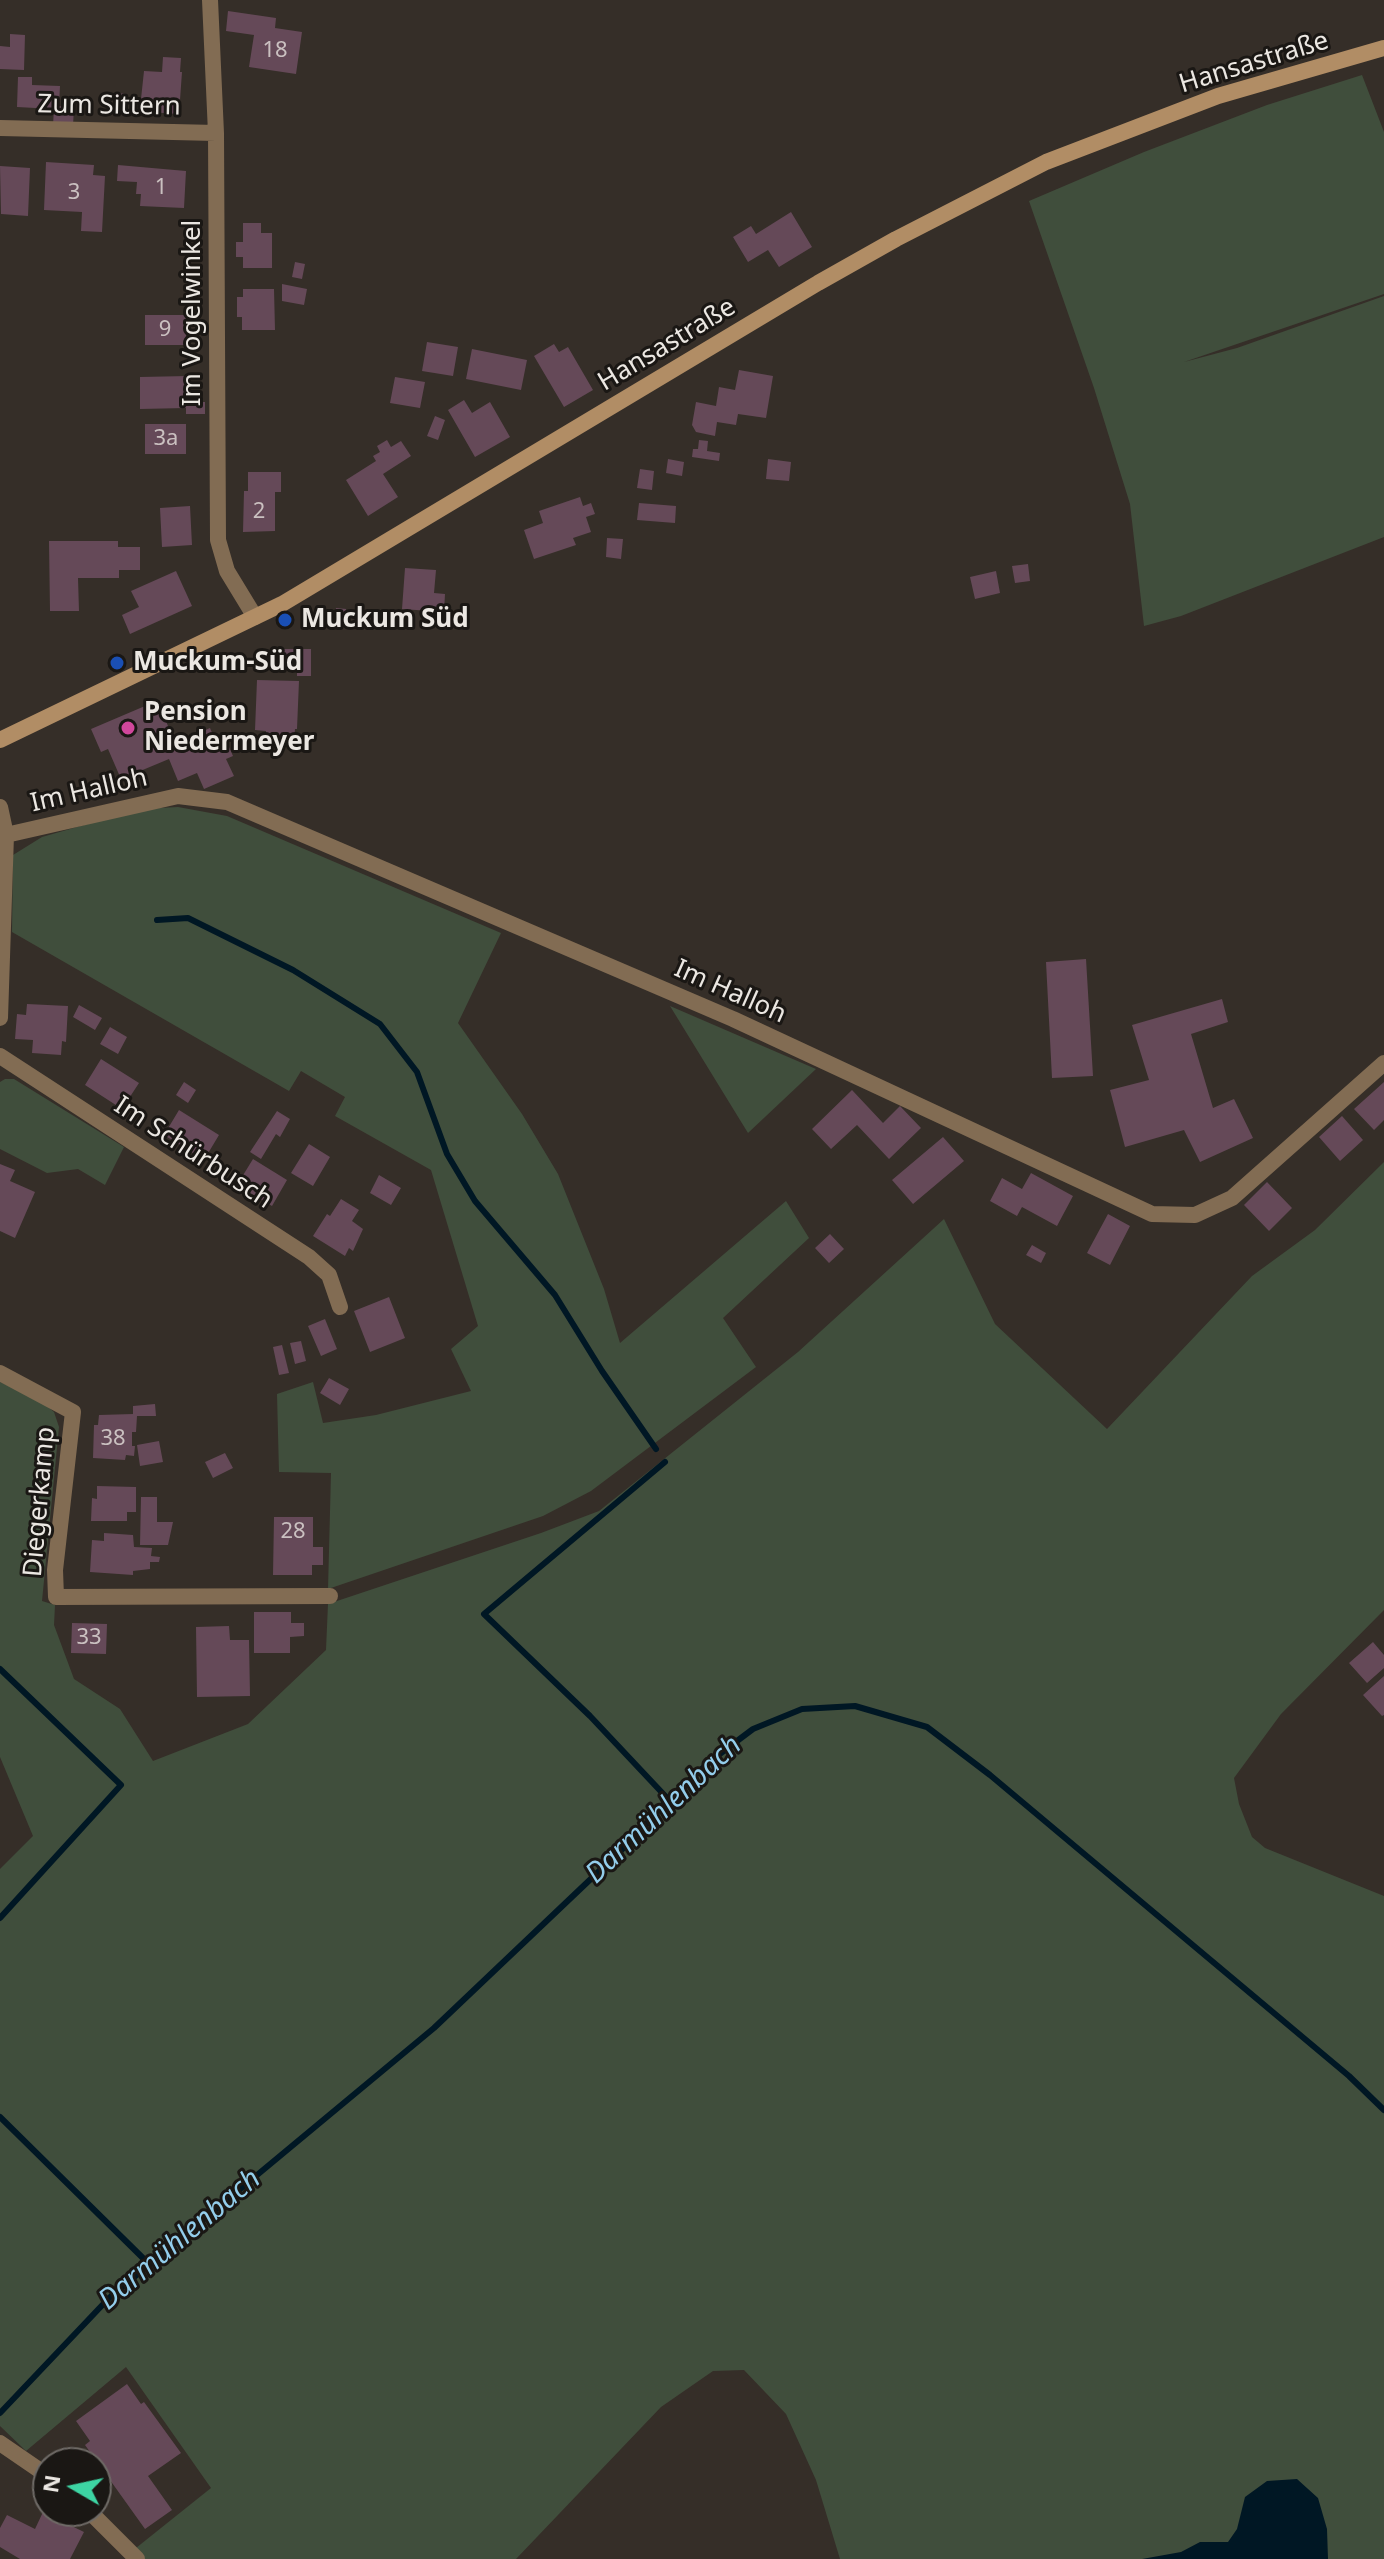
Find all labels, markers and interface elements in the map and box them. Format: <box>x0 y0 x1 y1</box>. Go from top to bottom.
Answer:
street label: Hansastraße <box>1175 25 1333 101</box>
house number: 18 <box>262 38 288 64</box>
street label: Zum Sittern <box>37 89 181 123</box>
house number: 1 <box>155 175 167 201</box>
house number: 3 <box>68 180 80 206</box>
street label: Im Vogelwinkel <box>177 220 209 406</box>
street label: Hansastraße <box>593 292 741 398</box>
house number: 9 <box>159 317 171 343</box>
house number: 3a <box>154 426 178 452</box>
house number: 2 <box>253 499 265 525</box>
place label: Muckum Süd <box>301 604 469 636</box>
marker: Muckum Süd <box>276 611 294 629</box>
place label: Muckum-Süd <box>133 647 302 679</box>
marker: Muckum-Süd <box>108 654 126 672</box>
place label: Pension Niedermeyer <box>144 697 314 758</box>
marker: Pension Niedermeyer <box>119 719 137 737</box>
street label: Im Halloh <box>28 762 150 820</box>
street label: Im Halloh <box>669 954 791 1030</box>
street label: Im Schürbusch <box>108 1090 278 1216</box>
street label: Diegerkamp <box>18 1426 62 1578</box>
house number: 38 <box>100 1426 126 1452</box>
house number: 28 <box>280 1519 306 1545</box>
house number: 33 <box>76 1625 102 1651</box>
water label: Darmühlenbach <box>579 1729 749 1891</box>
water label: Darmühlenbach <box>92 2163 268 2317</box>
north arrow <box>32 2447 112 2527</box>
text: N <box>34 2472 66 2495</box>

